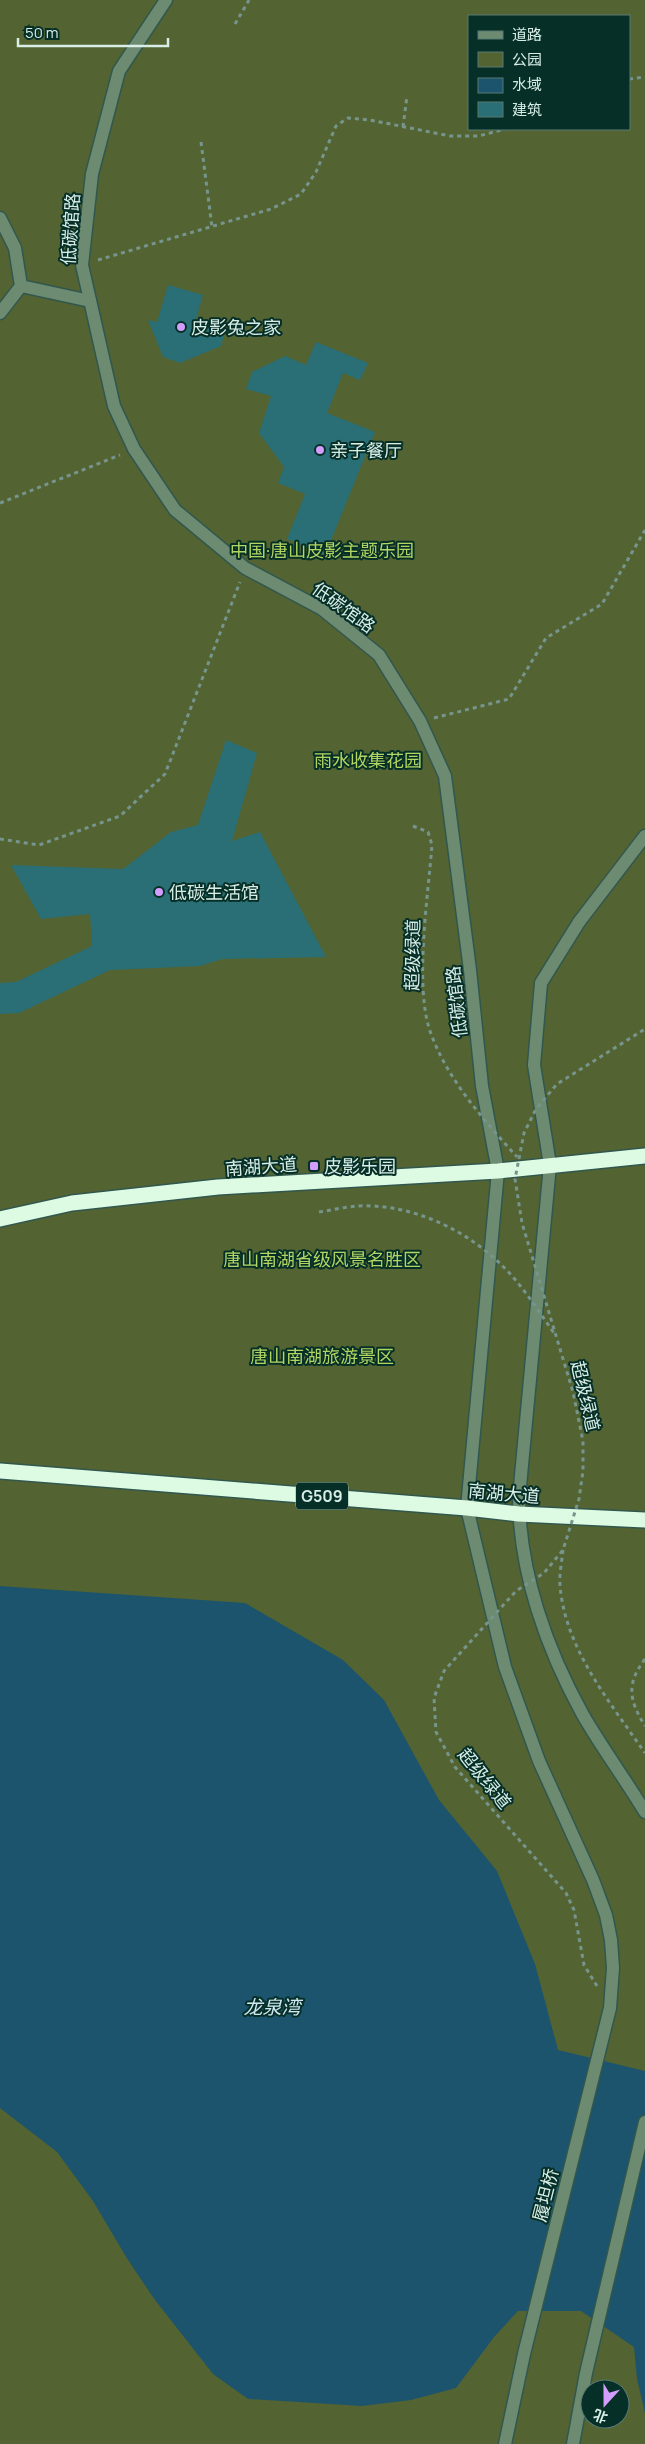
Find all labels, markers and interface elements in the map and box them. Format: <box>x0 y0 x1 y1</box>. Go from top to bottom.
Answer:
scale bar <box>18 15 168 47</box>
legend <box>468 15 630 130</box>
text: 50 m <box>25 22 59 43</box>
text: 道路 <box>512 24 542 45</box>
text: 公园 <box>512 49 542 70</box>
text: 水域 <box>512 74 542 95</box>
text: 建筑 <box>512 99 542 120</box>
street label: 低碳馆路 <box>56 192 84 266</box>
place label: 皮影兔之家 <box>191 315 281 339</box>
marker: 皮影兔之家 <box>175 321 187 333</box>
place label: 亲子餐厅 <box>330 438 402 462</box>
marker: 亲子餐厅 <box>314 444 326 456</box>
park label: 中国·唐山皮影主题乐园 <box>230 538 414 562</box>
street label: 低碳馆路 <box>308 576 380 638</box>
park label: 雨水收集花园 <box>314 748 422 772</box>
place label: 低碳生活馆 <box>169 880 259 904</box>
marker: 低碳生活馆 <box>153 886 165 898</box>
street label: 超级绿道 <box>399 919 425 991</box>
street label: 低碳馆路 <box>440 965 472 1039</box>
street label: 南湖大道 <box>224 1152 298 1180</box>
place label: 皮影乐园 <box>324 1154 396 1178</box>
marker: 皮影乐园 <box>308 1160 320 1172</box>
park label: 唐山南湖省级风景名胜区 <box>223 1247 421 1271</box>
park label: 唐山南湖旅游景区 <box>250 1344 394 1368</box>
street label: 超级绿道 <box>566 1358 606 1434</box>
street label: 南湖大道 <box>467 1478 541 1508</box>
road number: G509 <box>296 1482 348 1510</box>
street label: 超级绿道 <box>453 1742 517 1814</box>
water label: 龙泉湾 <box>243 1994 303 2020</box>
street label: 履坦桥 <box>527 2166 563 2224</box>
north arrow <box>580 2379 630 2429</box>
text: 北 <box>590 2405 610 2428</box>

